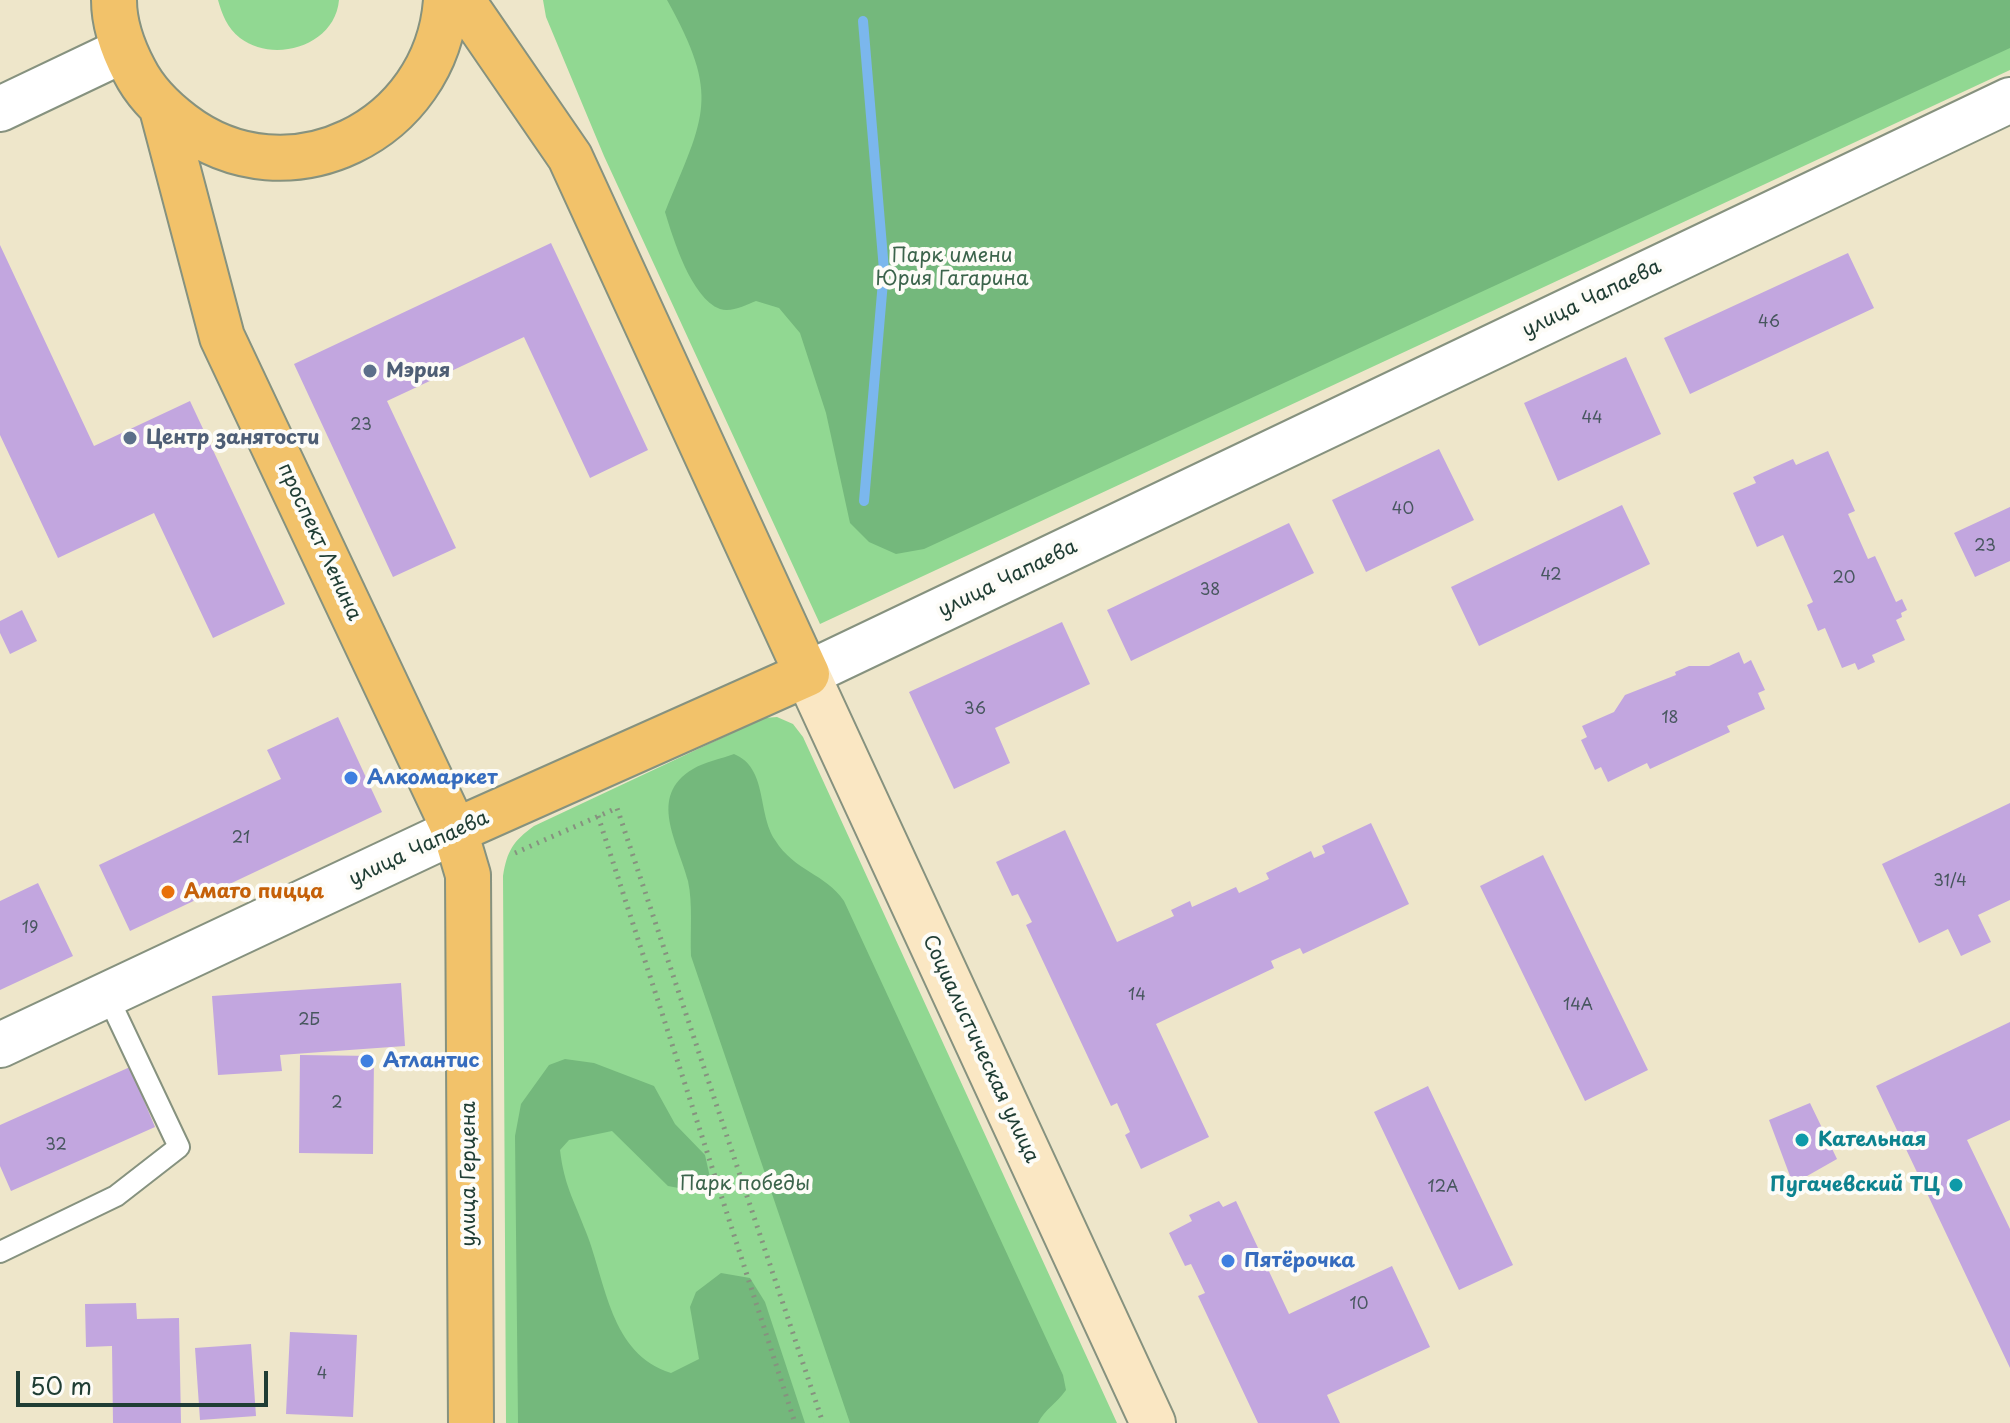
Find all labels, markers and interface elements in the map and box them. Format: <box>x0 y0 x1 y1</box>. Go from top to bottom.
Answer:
park label: Парк имени Юрия Гагарина <box>875 244 1029 291</box>
street label: улица Чапаева <box>1519 255 1665 343</box>
house number: 46 <box>1758 313 1780 333</box>
place label: Мэрия <box>386 359 450 383</box>
marker: Мэрия <box>361 362 379 380</box>
house number: 44 <box>1581 409 1603 429</box>
house number: 23 <box>350 416 372 436</box>
place label: Центр занятости <box>146 426 320 450</box>
marker: Центр занятости <box>121 429 139 447</box>
street label: проспект Ленина <box>272 459 366 625</box>
house number: 40 <box>1392 500 1414 520</box>
street label: улица Чапаева <box>935 535 1081 623</box>
house number: 23 <box>1974 537 1996 557</box>
house number: 42 <box>1540 566 1562 586</box>
house number: 20 <box>1833 569 1855 589</box>
house number: 38 <box>1200 581 1220 601</box>
house number: 36 <box>964 700 986 720</box>
house number: 18 <box>1661 709 1679 729</box>
place label: Алкомаркет <box>367 766 498 790</box>
marker: Алкомаркет <box>342 769 360 787</box>
street label: улица Чапаева <box>345 806 493 892</box>
house number: 21 <box>232 829 250 849</box>
house number: 31/4 <box>1933 872 1967 892</box>
place label: Амато пицца <box>184 880 324 904</box>
marker: Амато пицца <box>159 883 177 901</box>
house number: 19 <box>22 919 38 939</box>
street label: Социалистическая улица <box>916 931 1044 1167</box>
house number: 14 <box>1128 986 1146 1006</box>
house number: 14А <box>1563 996 1593 1016</box>
house number: 2Б <box>298 1011 320 1031</box>
place label: Атлантис <box>383 1049 480 1073</box>
marker: Атлантис <box>358 1052 376 1070</box>
house number: 2 <box>331 1094 343 1114</box>
street label: улица Герцена <box>457 1101 481 1247</box>
place label: Кательная <box>1818 1128 1926 1152</box>
marker: Кательная <box>1793 1131 1811 1149</box>
house number: 32 <box>45 1136 67 1156</box>
park label: Парк победы <box>680 1172 810 1196</box>
place label: Пугачевский ТЦ <box>1770 1173 1940 1197</box>
marker: Пугачевский ТЦ <box>1947 1176 1965 1194</box>
house number: 12А <box>1428 1178 1458 1198</box>
place label: Пятёрочка <box>1244 1249 1355 1273</box>
marker: Пятёрочка <box>1219 1252 1237 1270</box>
house number: 10 <box>1350 1295 1368 1315</box>
scale bar <box>20 1355 272 1405</box>
house number: 4 <box>317 1365 327 1385</box>
text: 50 m <box>30 1367 92 1403</box>

